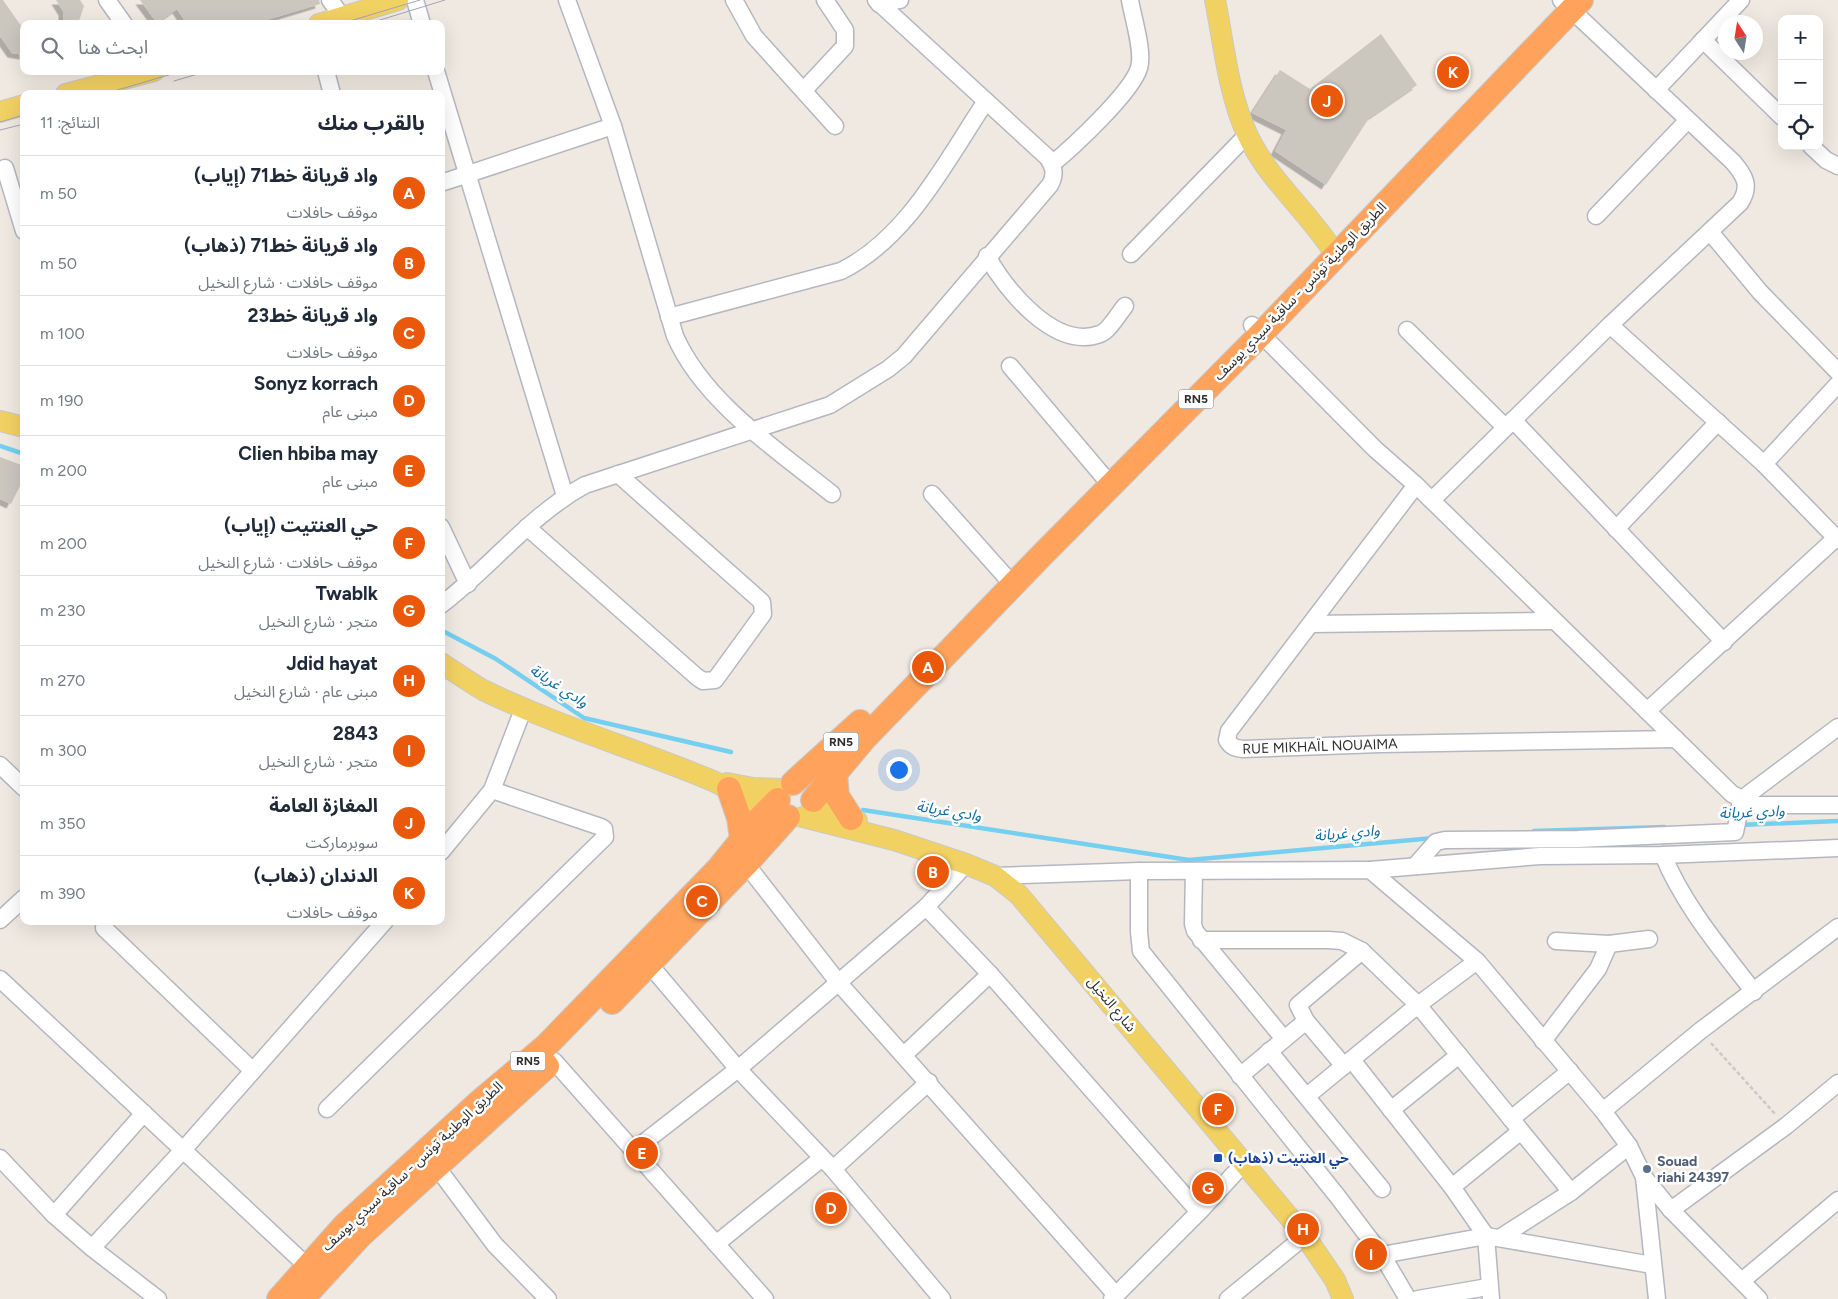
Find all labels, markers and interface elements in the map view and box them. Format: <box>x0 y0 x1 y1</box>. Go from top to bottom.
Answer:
north arrow <box>1718 15 1763 60</box>
map controls <box>1778 15 1823 150</box>
button: + <box>1778 15 1823 60</box>
search box <box>20 20 445 75</box>
icon: search <box>38 34 66 62</box>
text: ابحث هنا <box>78 36 148 59</box>
pin: K <box>1437 53 1469 91</box>
button: − <box>1778 60 1823 105</box>
pin: J <box>1311 82 1343 120</box>
button: locate <box>1778 105 1823 150</box>
text: بالقرب منك <box>318 110 425 135</box>
text: النتائج: 11 <box>40 113 100 132</box>
text: واد قريانة خط71 (إياب) <box>194 164 378 187</box>
text: 50 m <box>40 184 77 203</box>
text: A <box>403 184 415 203</box>
street label: الطريق الوطنية تونس - ساقية سيدي يوسف <box>1211 199 1392 386</box>
text: موقف حافلات <box>287 203 378 222</box>
text: واد قريانة خط71 (ذهاب) <box>184 234 378 257</box>
text: 50 m <box>40 254 77 273</box>
text: B <box>404 254 414 273</box>
text: موقف حافلات · شارع النخيل <box>198 273 378 292</box>
text: واد قريانة خط23 <box>248 304 378 327</box>
text: 100 m <box>40 324 85 343</box>
text: C <box>403 324 415 343</box>
text: موقف حافلات <box>287 343 378 362</box>
text: Sonyz korrach <box>254 372 378 395</box>
road number: RN5 <box>1178 389 1214 408</box>
text: 190 m <box>40 391 84 410</box>
text: D <box>403 391 415 410</box>
text: مبنى عام <box>322 402 378 421</box>
text: Clien hbiba may <box>238 442 378 465</box>
text: 200 m <box>40 461 87 480</box>
text: E <box>404 461 414 480</box>
text: مبنى عام <box>322 472 378 491</box>
text: حي العنتيت (إياب) <box>224 514 378 537</box>
text: 200 m <box>40 534 87 553</box>
text: F <box>405 534 413 553</box>
text: موقف حافلات · شارع النخيل <box>198 553 378 572</box>
text: Twablk <box>316 582 378 605</box>
text: 230 m <box>40 601 85 620</box>
text: G <box>403 601 415 620</box>
text: متجر · شارع النخيل <box>259 612 378 631</box>
pin: A <box>912 648 944 686</box>
text: Jdid hayat <box>286 652 378 675</box>
water label: وادي غريانة <box>525 661 592 714</box>
text: 270 m <box>40 671 85 690</box>
text: H <box>403 671 415 690</box>
text: مبنى عام · شارع النخيل <box>234 682 378 701</box>
text: 2843 <box>333 722 378 745</box>
road number: RN5 <box>824 732 858 752</box>
street label: RUE MIKHAÏL NOUAIMA <box>1242 735 1398 758</box>
text: 300 m <box>40 741 87 760</box>
text: I <box>407 741 411 760</box>
text: متجر · شارع النخيل <box>259 752 378 771</box>
your location <box>886 757 912 783</box>
text: المغازة العامة <box>269 794 378 817</box>
water label: وادي غريانة <box>915 797 983 828</box>
water label: وادي غريانة <box>1719 802 1786 825</box>
text: 350 m <box>40 814 86 833</box>
text: J <box>405 814 413 833</box>
water label: وادي غريانة <box>1313 821 1381 847</box>
text: سوبرماركت <box>306 833 378 852</box>
pin: B <box>917 853 949 891</box>
text: الدندان (ذهاب) <box>254 864 378 887</box>
pin: C <box>686 882 718 920</box>
text: 390 m <box>40 884 86 903</box>
text: K <box>404 884 414 903</box>
text: موقف حافلات <box>287 903 378 922</box>
street label: شارع النخيل <box>1082 973 1140 1037</box>
road number: RN5 <box>510 1052 546 1070</box>
street label: الطريق الوطنية تونس - ساقية سيدي يوسف <box>318 1078 508 1256</box>
pin: F <box>1202 1090 1234 1128</box>
pin: E <box>626 1134 658 1172</box>
place label: حي العنتيت (ذهاب) <box>1228 1150 1349 1169</box>
marker: حي العنتيت (ذهاب) <box>1212 1152 1224 1164</box>
place label: Souad riahi 24397 <box>1657 1153 1729 1186</box>
marker: Souad riahi 24397 <box>1641 1163 1653 1175</box>
pin: G <box>1192 1169 1224 1207</box>
pin: D <box>815 1189 847 1227</box>
pin: H <box>1287 1210 1319 1248</box>
pin: I <box>1355 1235 1387 1273</box>

